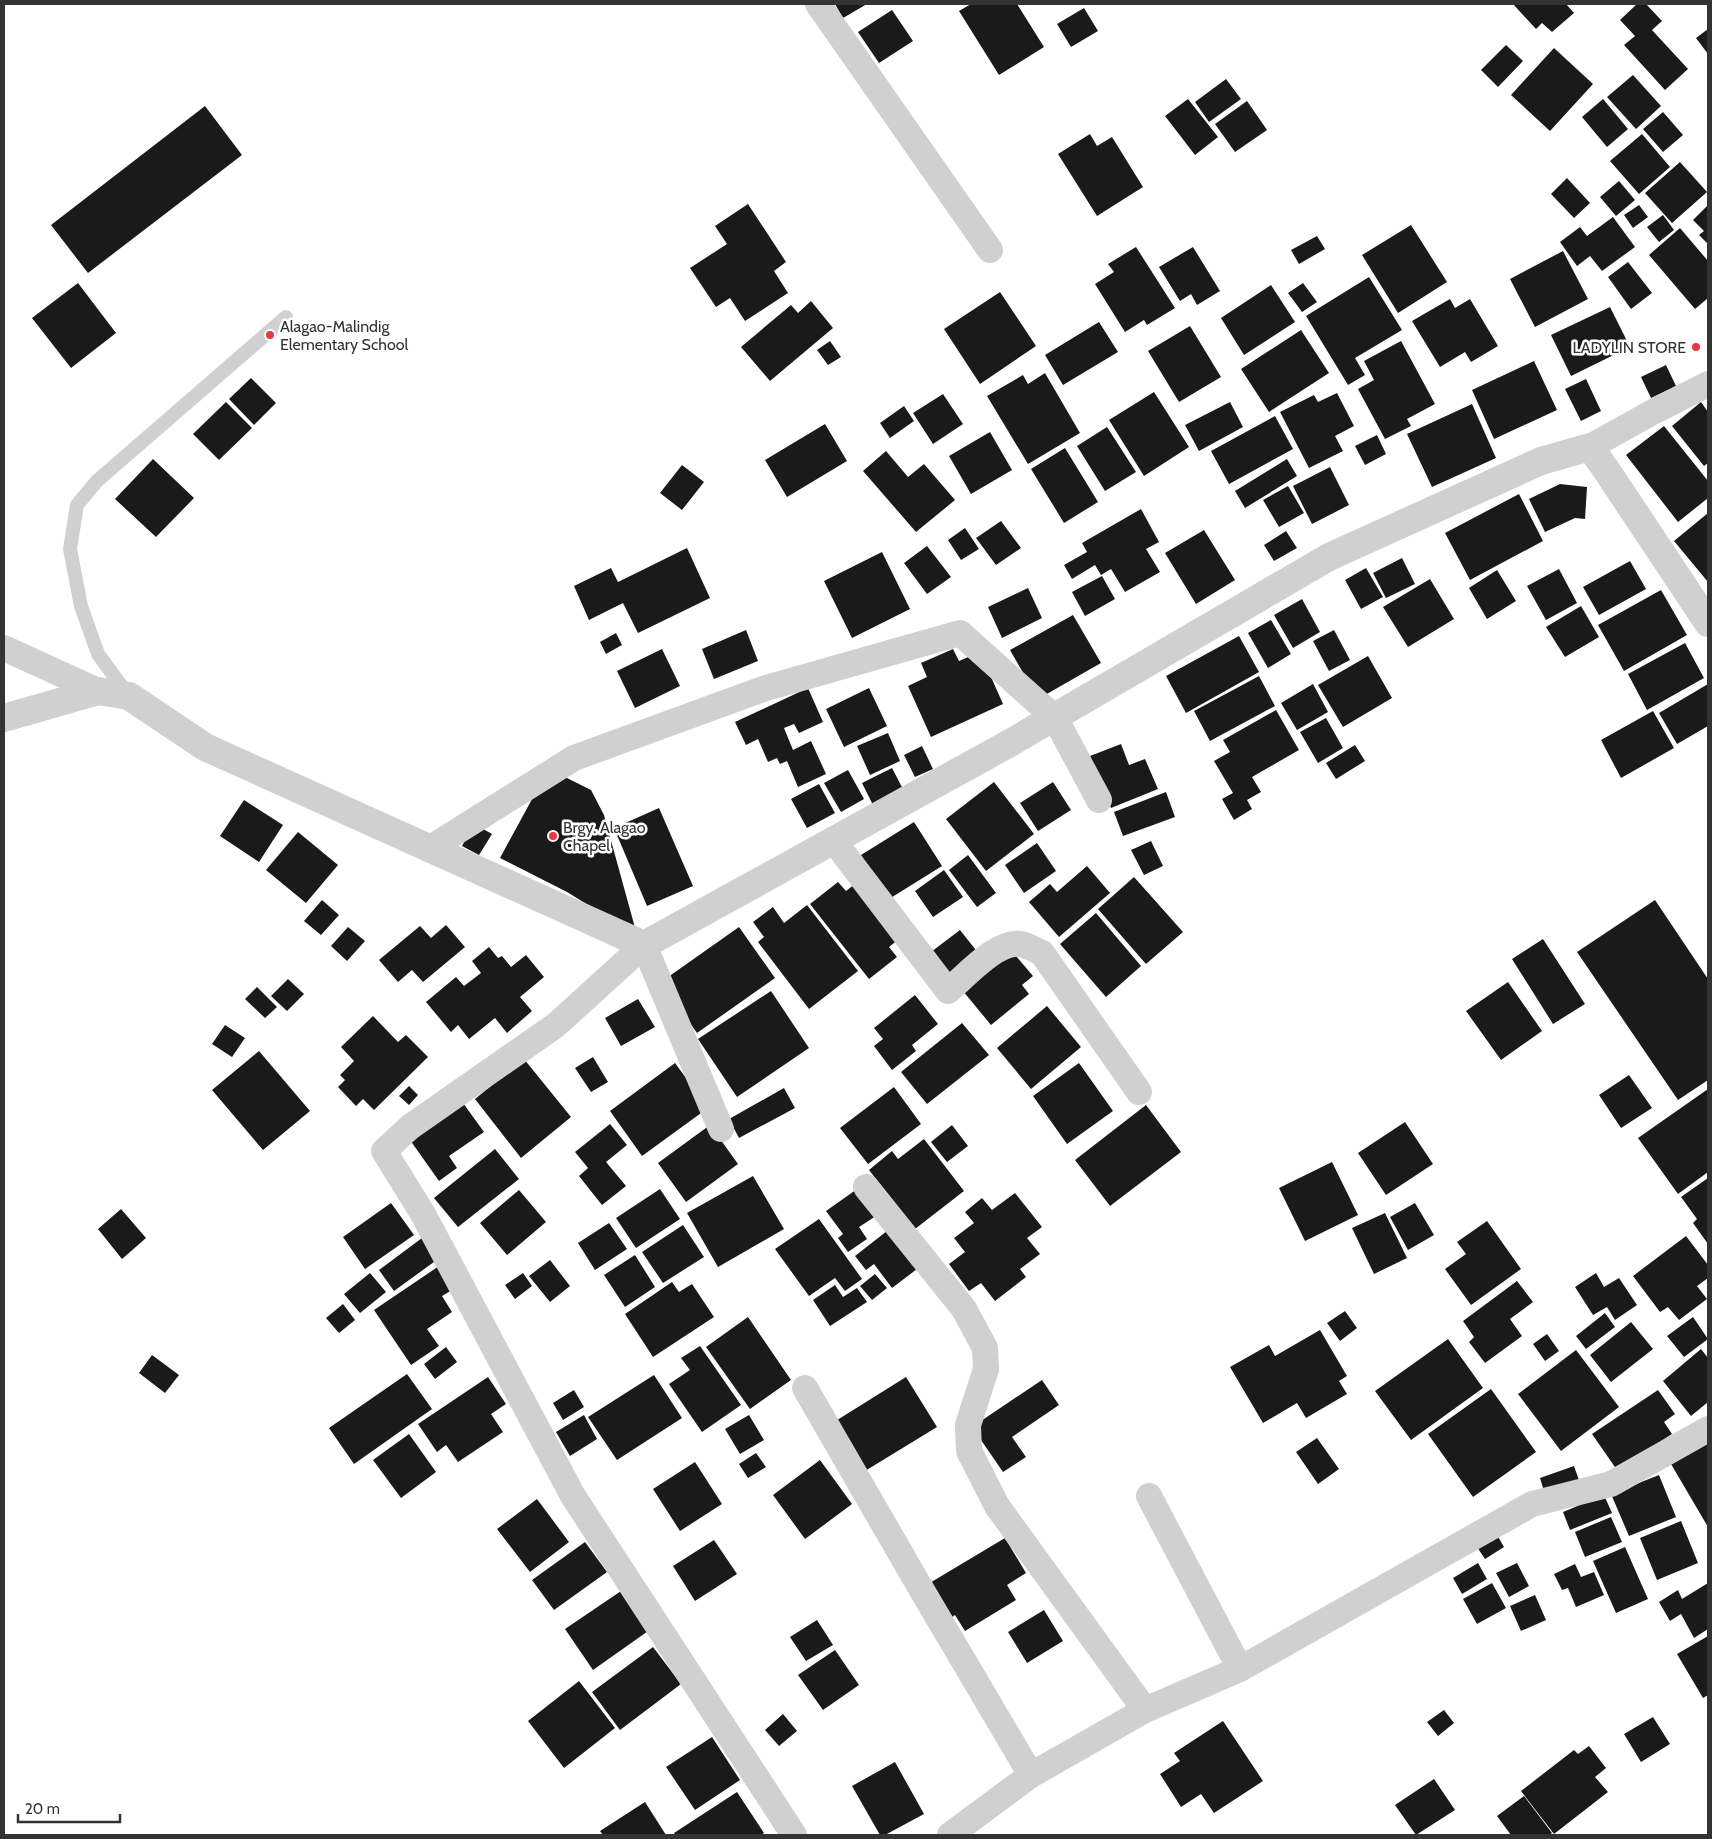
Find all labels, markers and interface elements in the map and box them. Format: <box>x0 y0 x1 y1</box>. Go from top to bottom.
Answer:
place label: Alagao-Malindig Elementary School <box>280 317 408 354</box>
marker: Alagao-Malindig Elementary School <box>264 329 276 341</box>
place label: LADYLIN STORE <box>1573 338 1686 357</box>
marker: LADYLIN STORE <box>1690 341 1702 353</box>
place label: Brgy. Alagao Chapel <box>563 818 646 855</box>
marker: Brgy. Alagao Chapel <box>547 830 559 842</box>
scale bar <box>18 1792 120 1824</box>
text: 20 m <box>25 1800 60 1818</box>

